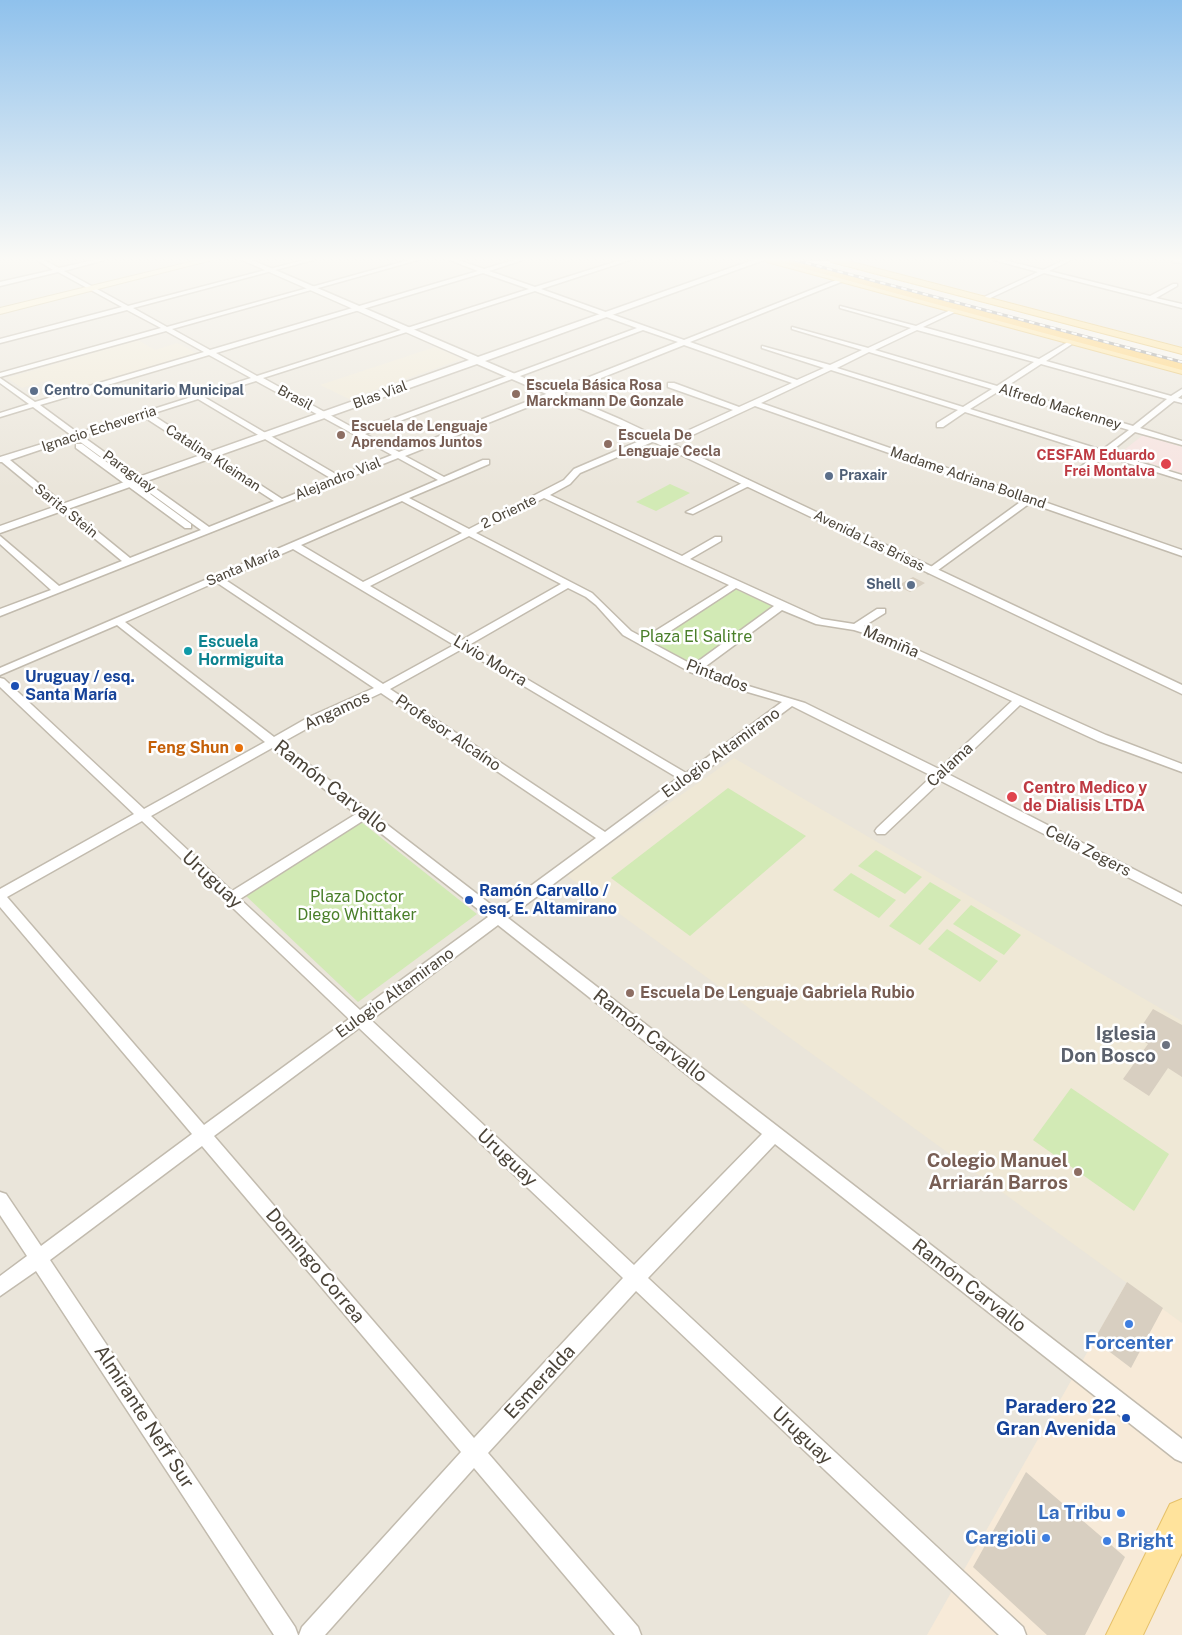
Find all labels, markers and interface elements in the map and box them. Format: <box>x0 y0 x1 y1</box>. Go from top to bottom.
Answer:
street label: Blas Vial <box>351 377 409 413</box>
place label: Escuela Básica Rosa Marckmann De Gonzale <box>526 378 684 411</box>
street label: Alfredo Mackenney <box>997 380 1123 434</box>
street label: Brasil <box>275 382 315 414</box>
place label: Centro Comunitario Municipal <box>44 383 244 399</box>
marker: Centro Comunitario Municipal <box>28 385 40 397</box>
marker: Escuela Básica Rosa Marckmann De Gonzale <box>510 388 522 400</box>
street label: Ignacio Echeverria <box>40 403 158 455</box>
place label: Escuela de Lenguaje Aprendamos Juntos <box>351 419 488 452</box>
street label: Catalina Kleiman <box>162 421 264 495</box>
place label: Escuela De Lenguaje Cecla <box>618 428 721 461</box>
marker: Escuela de Lenguaje Aprendamos Juntos <box>335 429 347 441</box>
marker: Escuela De Lenguaje Cecla <box>602 438 614 450</box>
street label: Madame Adriana Bolland <box>888 443 1048 513</box>
street label: Paraguay <box>99 447 159 497</box>
place label: CESFAM Eduardo Frei Montalva <box>1037 448 1155 481</box>
street label: Alejandro Vial <box>293 454 383 504</box>
marker: CESFAM Eduardo Frei Montalva <box>1159 457 1173 471</box>
place label: Praxair <box>839 468 887 484</box>
marker: Praxair <box>823 470 835 482</box>
street label: Sarita Stein <box>31 480 101 542</box>
street label: 2 Oriente <box>478 491 540 533</box>
street label: Avenida Las Brisas <box>811 507 927 575</box>
street label: Santa María <box>204 544 282 590</box>
place label: Shell <box>866 577 901 593</box>
marker: Shell <box>905 579 917 591</box>
street label: Mamiña <box>860 622 922 662</box>
park label: Plaza El Salitre <box>640 627 752 647</box>
place label: Escuela Hormiguita <box>198 632 284 670</box>
street label: Livio Morra <box>450 632 530 690</box>
marker: Escuela Hormiguita <box>182 645 194 657</box>
street label: Pintados <box>683 655 751 697</box>
place label: Uruguay / esq. Santa María <box>25 667 135 705</box>
marker: Uruguay / esq. Santa María <box>9 680 21 692</box>
street label: Angamos <box>301 687 373 735</box>
street label: Profesor Alcaíno <box>392 691 504 775</box>
street label: Eulogio Altamirano <box>658 704 784 802</box>
street label: Ramón Carvallo <box>269 735 393 839</box>
place label: Feng Shun <box>148 738 229 758</box>
street label: Calama <box>923 739 977 791</box>
marker: Feng Shun <box>233 742 245 754</box>
place label: Centro Medico y de Dialisis LTDA <box>1023 778 1147 816</box>
marker: Centro Medico y de Dialisis LTDA <box>1005 790 1019 804</box>
street label: Celia Zegers <box>1042 821 1134 881</box>
street label: Uruguay <box>177 846 247 914</box>
place label: Ramón Carvallo / esq. E. Altamirano <box>479 881 617 919</box>
park label: Plaza Doctor Diego Whittaker <box>297 887 417 925</box>
marker: Ramón Carvallo / esq. E. Altamirano <box>463 894 475 906</box>
street label: Eulogio Altamirano <box>332 944 458 1042</box>
place label: Escuela De Lenguaje Gabriela Rubio <box>640 983 915 1003</box>
street label: Ramón Carvallo <box>588 984 712 1088</box>
marker: Escuela De Lenguaje Gabriela Rubio <box>624 987 636 999</box>
place label: Iglesia Don Bosco <box>1060 1023 1156 1067</box>
marker: Iglesia Don Bosco <box>1160 1039 1172 1051</box>
street label: Uruguay <box>472 1124 542 1192</box>
place label: Colegio Manuel Arriarán Barros <box>927 1150 1068 1194</box>
marker: Colegio Manuel Arriarán Barros <box>1072 1166 1084 1178</box>
street label: Domingo Correa <box>260 1204 370 1328</box>
street label: Ramón Carvallo <box>907 1234 1031 1338</box>
marker: Forcenter <box>1123 1318 1135 1330</box>
place label: Forcenter <box>1085 1332 1173 1354</box>
street label: Esmeralda <box>500 1340 580 1424</box>
street label: Almirante Neff Sur <box>89 1341 199 1493</box>
place label: Paradero 22 Gran Avenida <box>996 1396 1116 1440</box>
street label: Uruguay <box>767 1402 837 1470</box>
marker: Paradero 22 Gran Avenida <box>1120 1412 1132 1424</box>
place label: La Tribu <box>1038 1502 1111 1524</box>
marker: La Tribu <box>1115 1507 1127 1519</box>
place label: Cargioli <box>965 1527 1036 1549</box>
place label: Bright <box>1117 1530 1174 1552</box>
marker: Cargioli <box>1040 1532 1052 1544</box>
marker: Bright <box>1101 1535 1113 1547</box>

